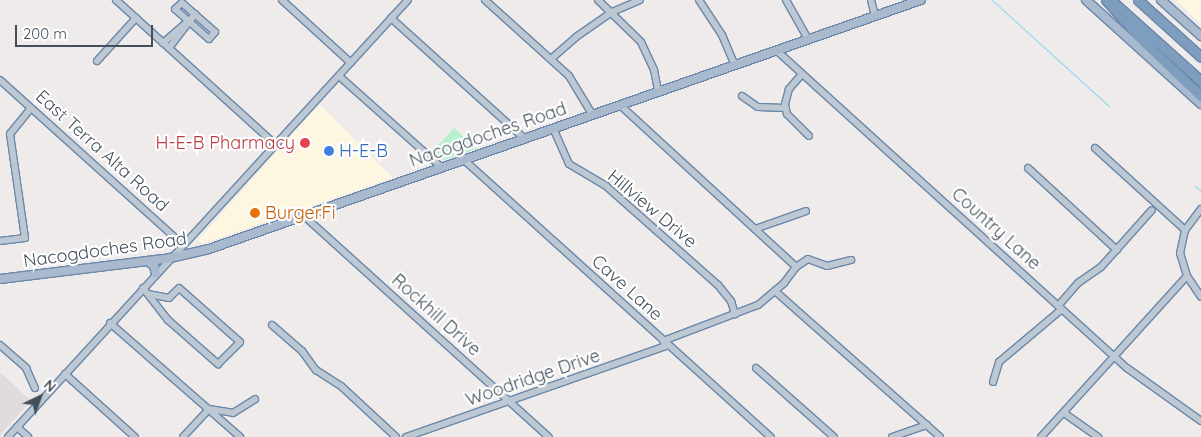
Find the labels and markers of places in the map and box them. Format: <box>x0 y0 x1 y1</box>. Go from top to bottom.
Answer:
place label: H-E-B Pharmacy <box>155 132 295 154</box>
marker: H-E-B Pharmacy <box>299 137 311 149</box>
place label: H-E-B <box>339 140 388 162</box>
marker: H-E-B <box>323 145 335 157</box>
place label: BurgerFi <box>265 202 336 224</box>
marker: BurgerFi <box>249 207 261 219</box>

